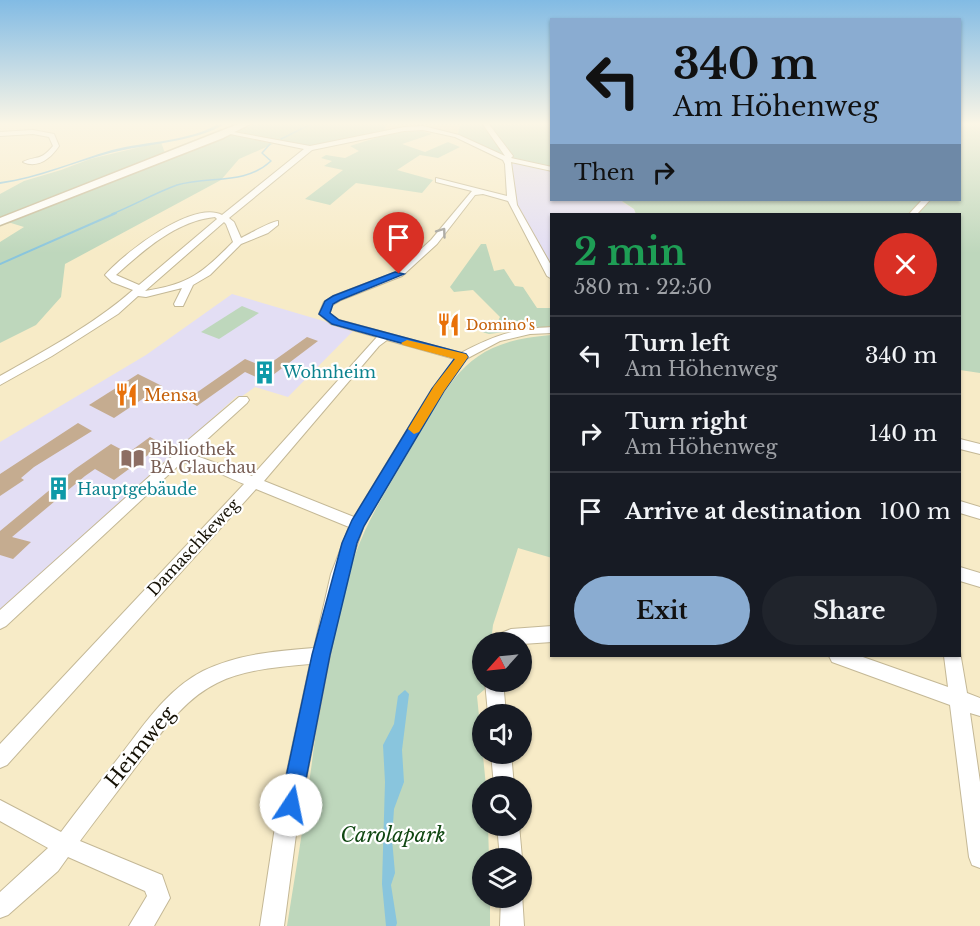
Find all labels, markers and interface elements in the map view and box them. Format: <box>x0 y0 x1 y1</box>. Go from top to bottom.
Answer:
text: 340 m <box>673 38 817 90</box>
icon: left <box>574 42 652 120</box>
text: Am Höhenweg <box>673 90 879 123</box>
icon: right <box>647 156 680 189</box>
text: Then <box>574 159 635 186</box>
pin <box>373 212 424 274</box>
icon: arrive <box>382 221 415 254</box>
one-way arrow <box>435 228 446 239</box>
text: 2 min <box>574 230 686 275</box>
button: close <box>874 233 937 296</box>
text: 580 m · 22:50 <box>574 275 712 299</box>
restaurant icon: Domino's <box>435 312 461 338</box>
place label: Domino's <box>466 316 535 334</box>
text: Turn left <box>625 330 730 357</box>
icon: left <box>574 339 607 372</box>
text: 340 m <box>865 342 937 369</box>
text: Am Höhenweg <box>625 357 777 381</box>
building icon: Wohnheim <box>252 359 278 385</box>
place label: Wohnheim <box>282 362 376 382</box>
restaurant icon: Mensa <box>113 382 139 408</box>
place label: Mensa <box>144 385 197 405</box>
text: Turn right <box>625 408 747 435</box>
icon: right <box>574 417 607 450</box>
text: 140 m <box>869 420 937 447</box>
text: Am Höhenweg <box>625 435 777 459</box>
place label: Bibliothek BA Glauchau <box>150 439 257 477</box>
library icon: Bibliothek BA Glauchau <box>119 445 145 471</box>
building icon: Hauptgebäude <box>46 476 72 502</box>
place label: Hauptgebäude <box>77 479 197 499</box>
street label: Damaschkeweg <box>143 494 244 600</box>
icon: arrive <box>574 495 607 528</box>
text: Arrive at destination <box>625 498 862 525</box>
text: 100 m <box>880 498 951 525</box>
button: Exit <box>574 576 750 645</box>
button: Share <box>762 576 937 645</box>
north arrow <box>472 632 532 692</box>
map controls <box>472 632 532 908</box>
street label: Heimweg <box>100 701 181 792</box>
button: sound <box>472 704 532 764</box>
position arrow <box>259 773 323 837</box>
button: search <box>472 776 532 836</box>
park label: Carolapark <box>340 823 446 847</box>
button: layers <box>472 848 532 908</box>

